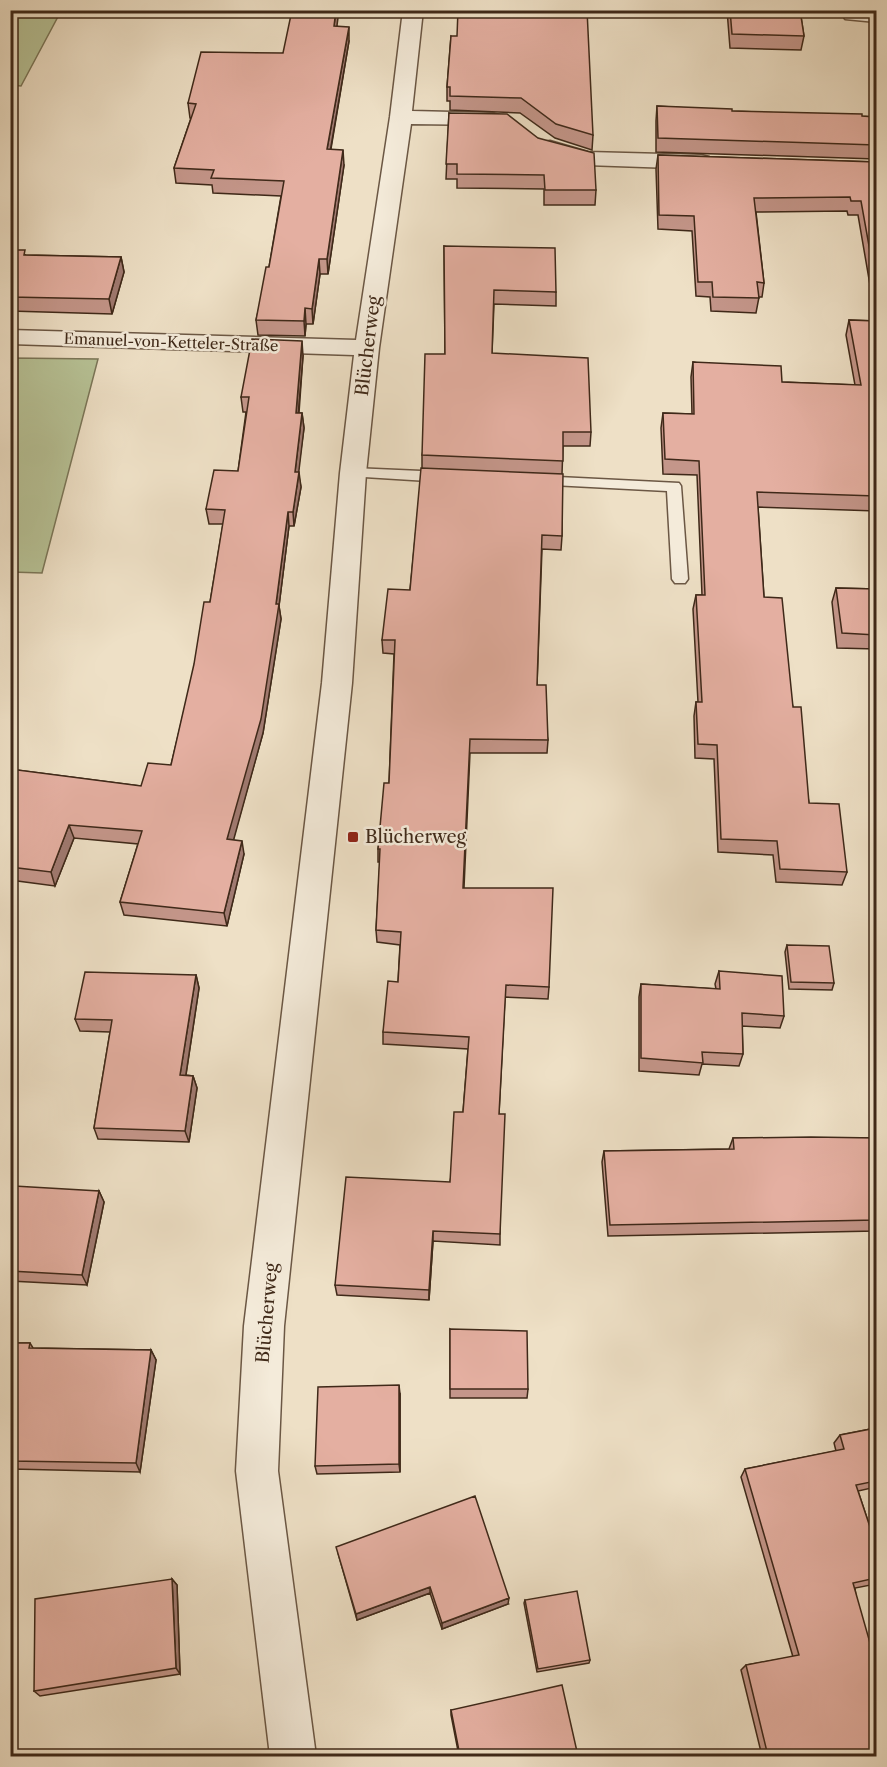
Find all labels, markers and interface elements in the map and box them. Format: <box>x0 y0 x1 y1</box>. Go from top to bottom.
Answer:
street label: Blücherweg <box>351 294 385 397</box>
street label: Emanuel-von-Ketteler-Straße <box>63 329 279 355</box>
place label: Blücherweg <box>365 826 467 848</box>
marker: Blücherweg <box>346 830 360 844</box>
street label: Blücherweg <box>252 1261 282 1364</box>

